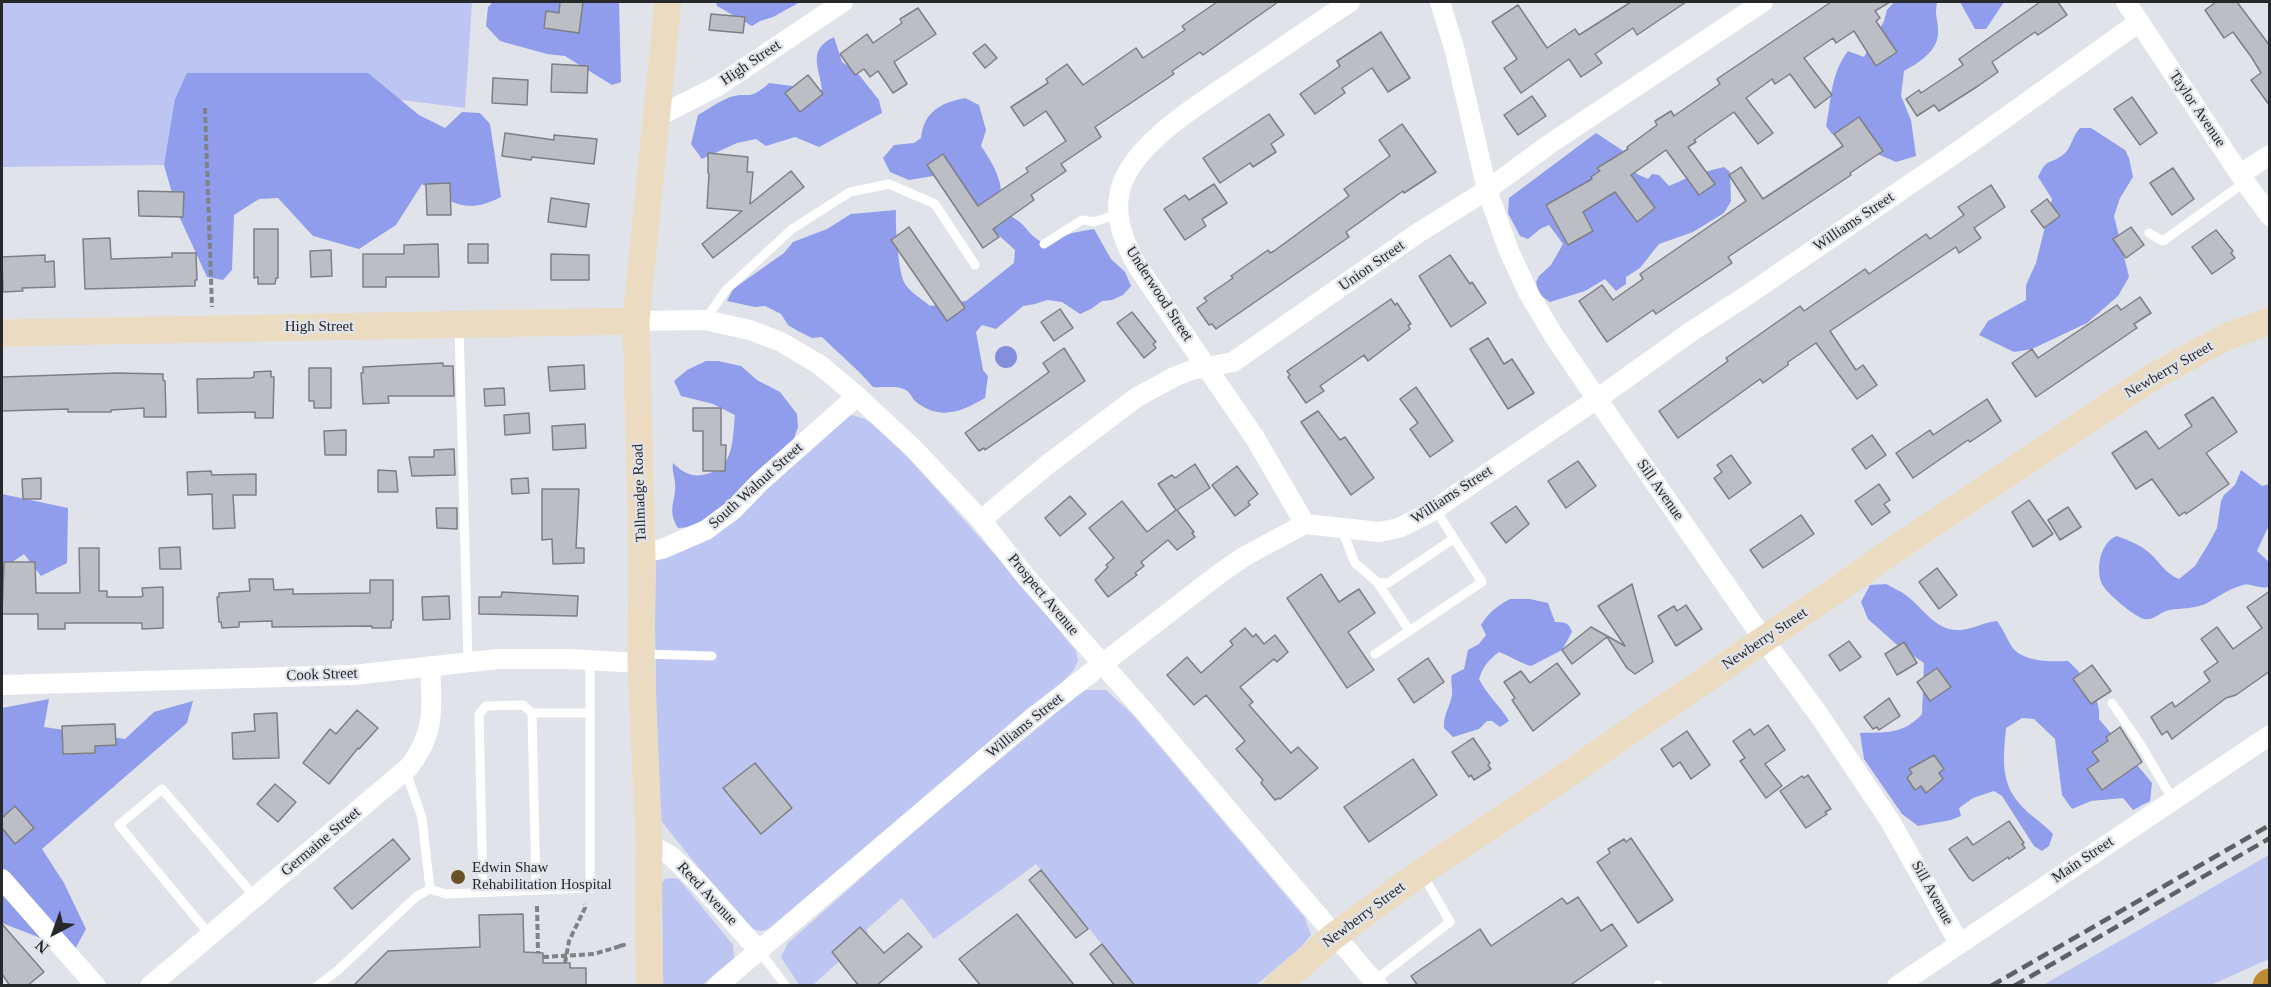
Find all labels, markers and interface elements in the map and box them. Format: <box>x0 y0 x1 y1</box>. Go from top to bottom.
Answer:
street label: High Street <box>717 36 785 90</box>
street label: Taylor Avenue <box>2165 67 2229 151</box>
street label: Williams Street <box>1810 189 1898 255</box>
street label: Union Street <box>1336 237 1408 295</box>
street label: Underwood Street <box>1122 243 1196 345</box>
street label: High Street <box>285 318 353 336</box>
street label: Newberry Street <box>2122 338 2216 402</box>
street label: South Walnut Street <box>705 439 807 533</box>
street label: Tallmadge Road <box>629 443 651 543</box>
street label: Sill Avenue <box>1633 456 1687 524</box>
street label: Williams Street <box>1408 462 1496 528</box>
street label: Prospect Avenue <box>1004 551 1082 639</box>
street label: Newberry Street <box>1719 604 1811 674</box>
street label: Cook Street <box>286 665 358 685</box>
street label: Williams Street <box>983 690 1067 762</box>
street label: Germaine Street <box>278 804 364 880</box>
street label: Main Street <box>2049 833 2117 887</box>
street label: Sill Avenue <box>1907 858 1957 928</box>
place label: Edwin Shaw Rehabilitation Hospital <box>472 859 612 894</box>
street label: Reed Avenue <box>673 859 741 929</box>
marker: Edwin Shaw Rehabilitation Hospital <box>449 868 467 886</box>
street label: Newberry Street <box>1319 878 1409 952</box>
north arrow <box>24 903 84 963</box>
text: N <box>32 937 52 957</box>

